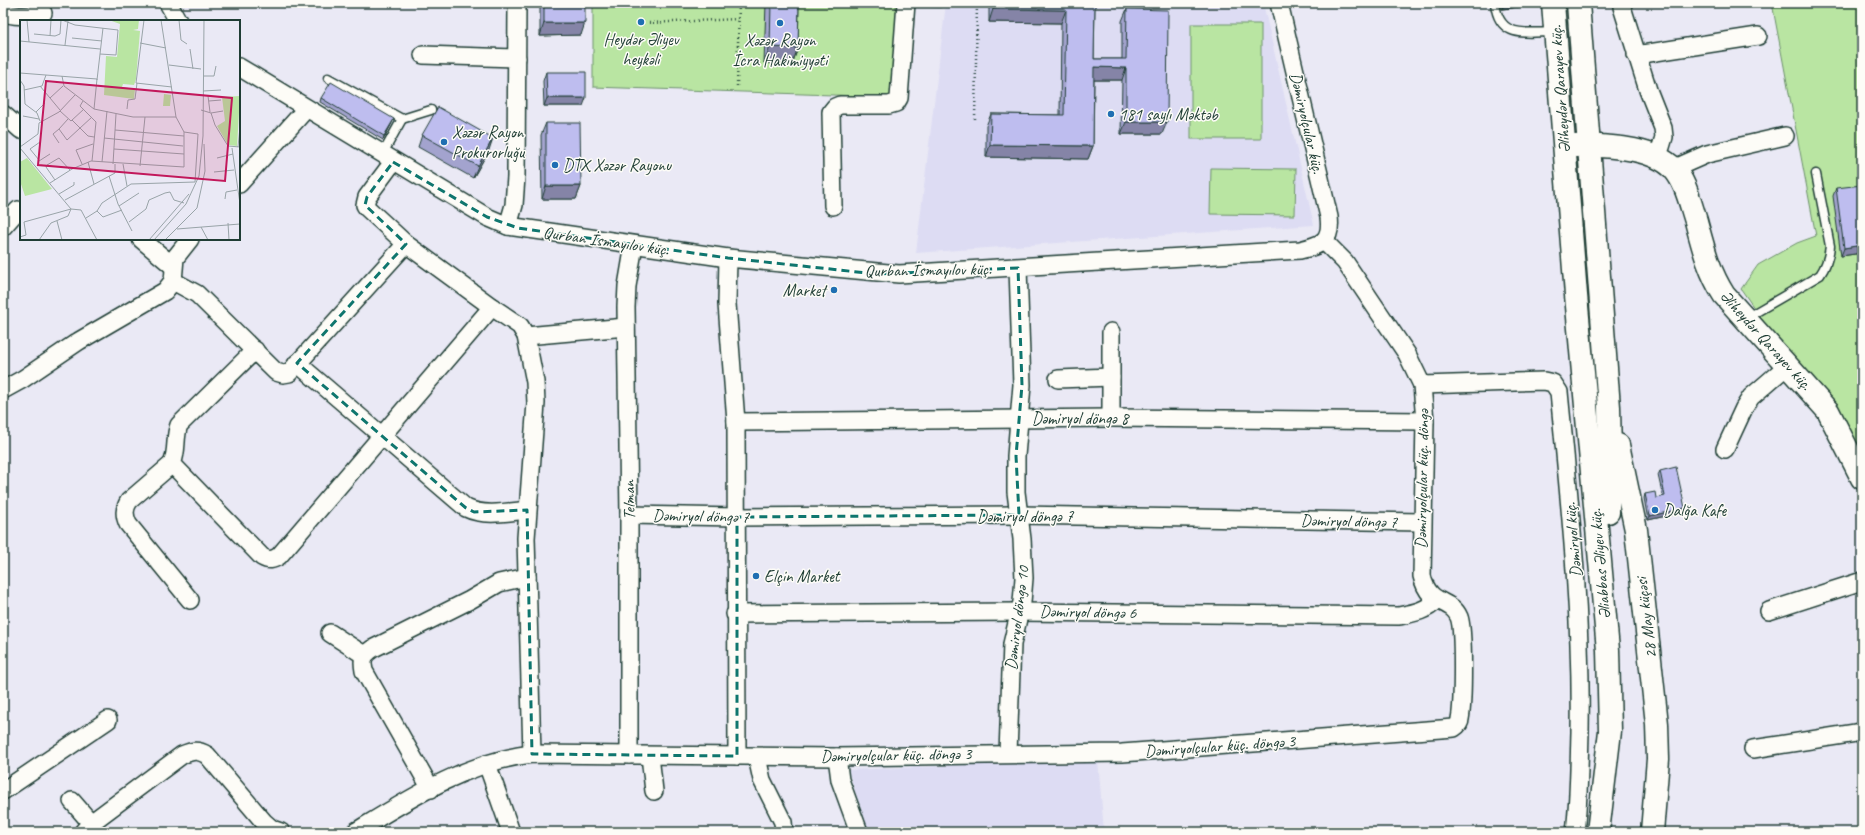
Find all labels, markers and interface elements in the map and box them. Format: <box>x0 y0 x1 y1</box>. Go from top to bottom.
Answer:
marker: Heydər Əliyev heykəli <box>636 17 646 27</box>
marker: Xəzər Rayon İcra Hakimiyyəti <box>775 18 785 28</box>
inset map <box>20 20 240 240</box>
street label: Əliheydər Qarayev küç. <box>1545 24 1575 154</box>
place label: Heydər Əliyev heykəli <box>604 29 680 70</box>
place label: Xəzər Rayon İcra Hakimiyyəti <box>733 30 829 71</box>
street label: Dəmiryolçular küç. <box>1285 70 1329 176</box>
place label: 181 saylı Məktəb <box>1119 104 1219 125</box>
marker: 181 saylı Məktəb <box>1106 109 1116 119</box>
place label: Xəzər Rayon Prokurorluğu <box>452 122 526 163</box>
marker: Xəzər Rayon Prokurorluğu <box>439 137 449 147</box>
place label: DTX Xəzər Rayonu <box>563 155 673 176</box>
marker: DTX Xəzər Rayonu <box>550 160 560 170</box>
street label: Qurban İsmayılov küç. <box>542 222 671 260</box>
street label: Qurban İsmayılov küç. <box>864 258 992 282</box>
place label: Market <box>783 280 828 301</box>
marker: Market <box>829 285 839 295</box>
street label: Əliheydər Qarayev küç. <box>1715 285 1817 395</box>
street label: Dəmiryol döngə 8 <box>1032 408 1131 429</box>
street label: Dəmiryolçular küç. döngə <box>1410 408 1434 549</box>
street label: Telman <box>618 479 640 520</box>
place label: Dalğa Kafe <box>1663 500 1727 521</box>
street label: Dəmiryol küç. <box>1559 501 1587 578</box>
street label: Dəmiryol döngə 7 <box>653 505 751 527</box>
marker: Dalğa Kafe <box>1650 505 1660 515</box>
street label: Dəmiryol döngə 7 <box>977 506 1075 527</box>
street label: Əliabbas Əliyev küç. <box>1585 507 1615 620</box>
street label: Dəmiryol döngə 7 <box>1301 510 1399 532</box>
street label: Dəmiryol döngə 10 <box>1000 564 1034 671</box>
place label: Elçin Market <box>764 566 842 587</box>
marker: Elçin Market <box>751 571 761 581</box>
street label: 28 May küçəsi <box>1630 574 1661 660</box>
street label: Dəmiryol döngə 6 <box>1040 601 1138 623</box>
street label: Dəmiryolçular küç. döngə 3 <box>1144 730 1297 762</box>
street label: Dəmiryolçular küç. döngə 3 <box>820 743 973 767</box>

